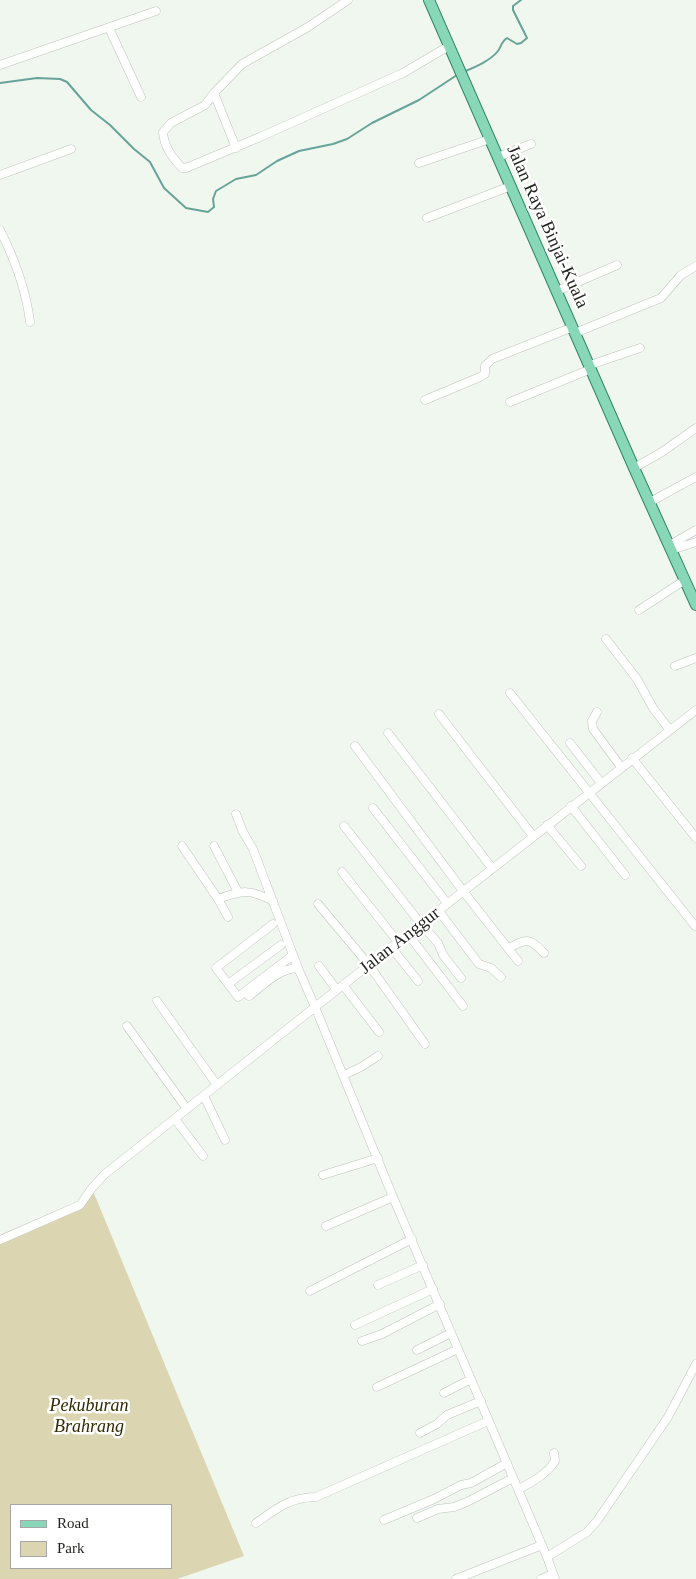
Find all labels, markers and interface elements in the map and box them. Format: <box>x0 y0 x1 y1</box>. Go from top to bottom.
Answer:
street label: Jalan Raya Binjai-Kuala <box>501 142 593 312</box>
street label: Jalan Anggur <box>355 903 445 979</box>
park label: Pekuburan Brahrang <box>50 1395 128 1438</box>
legend <box>10 1504 172 1569</box>
text: Road <box>57 1515 89 1531</box>
text: Park <box>57 1540 85 1556</box>

